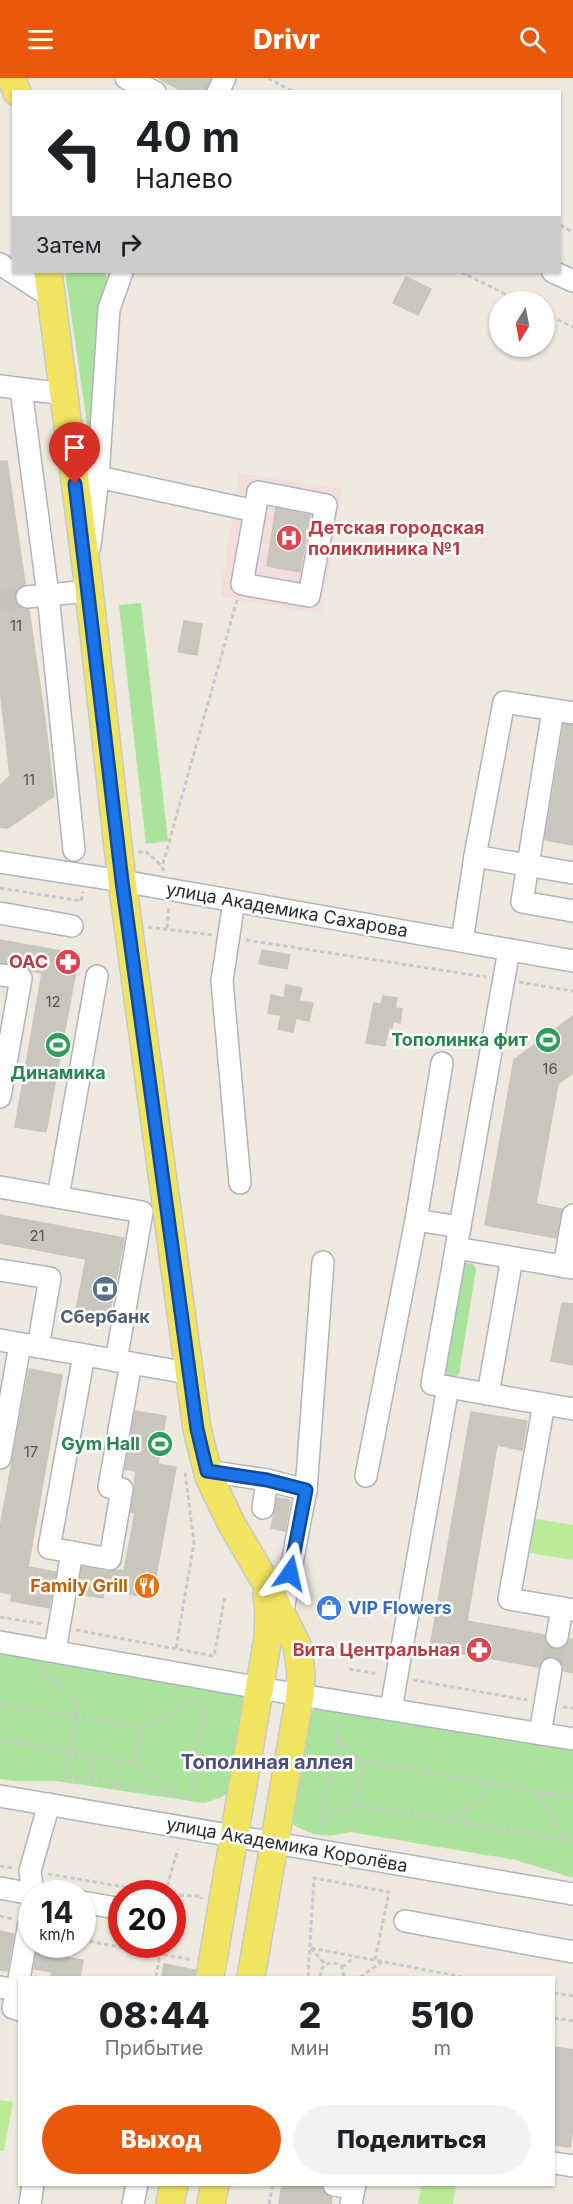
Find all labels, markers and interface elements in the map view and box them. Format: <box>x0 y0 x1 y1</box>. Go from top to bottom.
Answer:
icon: menu <box>24 23 57 56</box>
text: Drivr <box>253 23 320 56</box>
icon: search <box>516 23 549 56</box>
text: 40 m <box>135 111 240 162</box>
icon: left <box>36 114 114 192</box>
text: Налево <box>135 162 233 195</box>
icon: right <box>114 228 147 261</box>
text: Затем <box>36 232 102 258</box>
north arrow <box>489 291 555 357</box>
map controls <box>489 291 555 357</box>
pin <box>49 422 100 484</box>
icon: arrive <box>58 431 91 464</box>
place label: Детская городская поликлиника №1 <box>308 517 484 559</box>
hospital icon: Детская городская поликлиника №1 <box>274 523 304 553</box>
house number: 11 <box>10 616 22 635</box>
house number: 11 <box>23 770 35 789</box>
street label: улица Академика Сахарова <box>165 878 410 941</box>
pharmacy icon: ОАС <box>53 947 83 977</box>
place label: ОАС <box>9 951 48 972</box>
house number: 12 <box>45 992 61 1011</box>
sports icon: Тополинка фит <box>533 1025 563 1055</box>
place label: Тополинка фит <box>391 1029 528 1050</box>
sports icon: Динамика <box>43 1030 73 1060</box>
house number: 16 <box>542 1059 558 1078</box>
place label: Динамика <box>10 1062 106 1083</box>
house number: 21 <box>29 1226 45 1245</box>
bank icon: Сбербанк <box>90 1274 120 1304</box>
place label: Сбербанк <box>60 1306 150 1327</box>
sports icon: Gym Hall <box>145 1429 175 1459</box>
place label: Gym Hall <box>61 1433 140 1454</box>
house number: 17 <box>24 1442 38 1461</box>
position arrow <box>258 1541 322 1605</box>
restaurant icon: Family Grill <box>132 1571 162 1601</box>
place label: Family Grill <box>30 1575 128 1596</box>
shop icon: VIP Flowers <box>314 1593 344 1623</box>
place label: VIP Flowers <box>348 1597 452 1618</box>
pharmacy icon: Вита Центральная <box>464 1635 494 1665</box>
place label: Вита Центральная <box>293 1639 460 1660</box>
district label: Тополиная аллея <box>181 1750 353 1774</box>
street label: улица Академика Королёва <box>165 1813 409 1876</box>
speed limit sign: 20 <box>108 1880 186 1958</box>
text: 14 <box>40 1894 74 1930</box>
text: km/h <box>39 1925 75 1944</box>
text: 08:44 <box>99 1993 210 2037</box>
text: 2 <box>298 1993 321 2037</box>
text: 510 <box>410 1993 474 2037</box>
text: Прибытие <box>105 2036 203 2060</box>
text: мин <box>290 2036 329 2060</box>
text: m <box>433 2036 451 2060</box>
button: Выход <box>42 2105 281 2174</box>
button: Поделиться <box>293 2105 531 2174</box>

